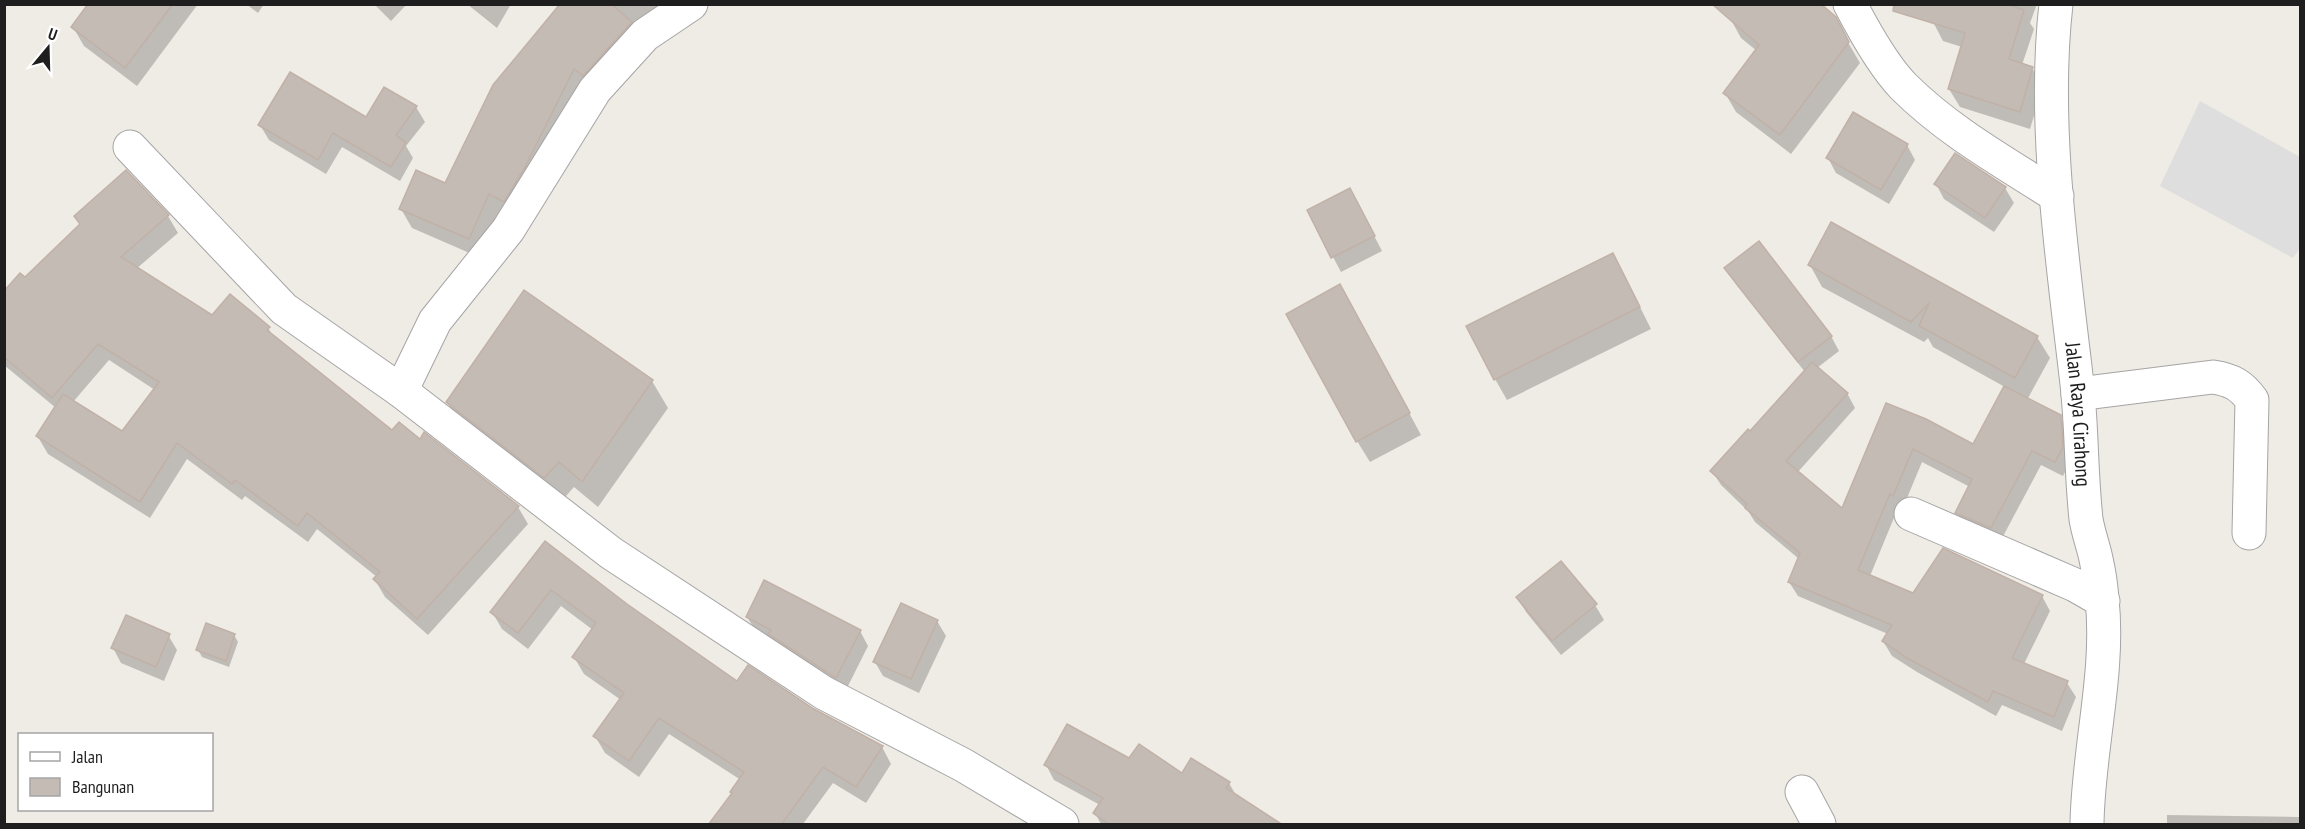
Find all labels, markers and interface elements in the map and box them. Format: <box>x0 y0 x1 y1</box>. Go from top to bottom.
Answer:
north arrow <box>18 18 78 78</box>
text: U <box>46 23 60 45</box>
street label: Jalan Raya Cirahong <box>2059 340 2097 487</box>
legend <box>18 733 213 811</box>
text: Jalan <box>71 745 103 768</box>
text: Bangunan <box>72 775 134 798</box>

